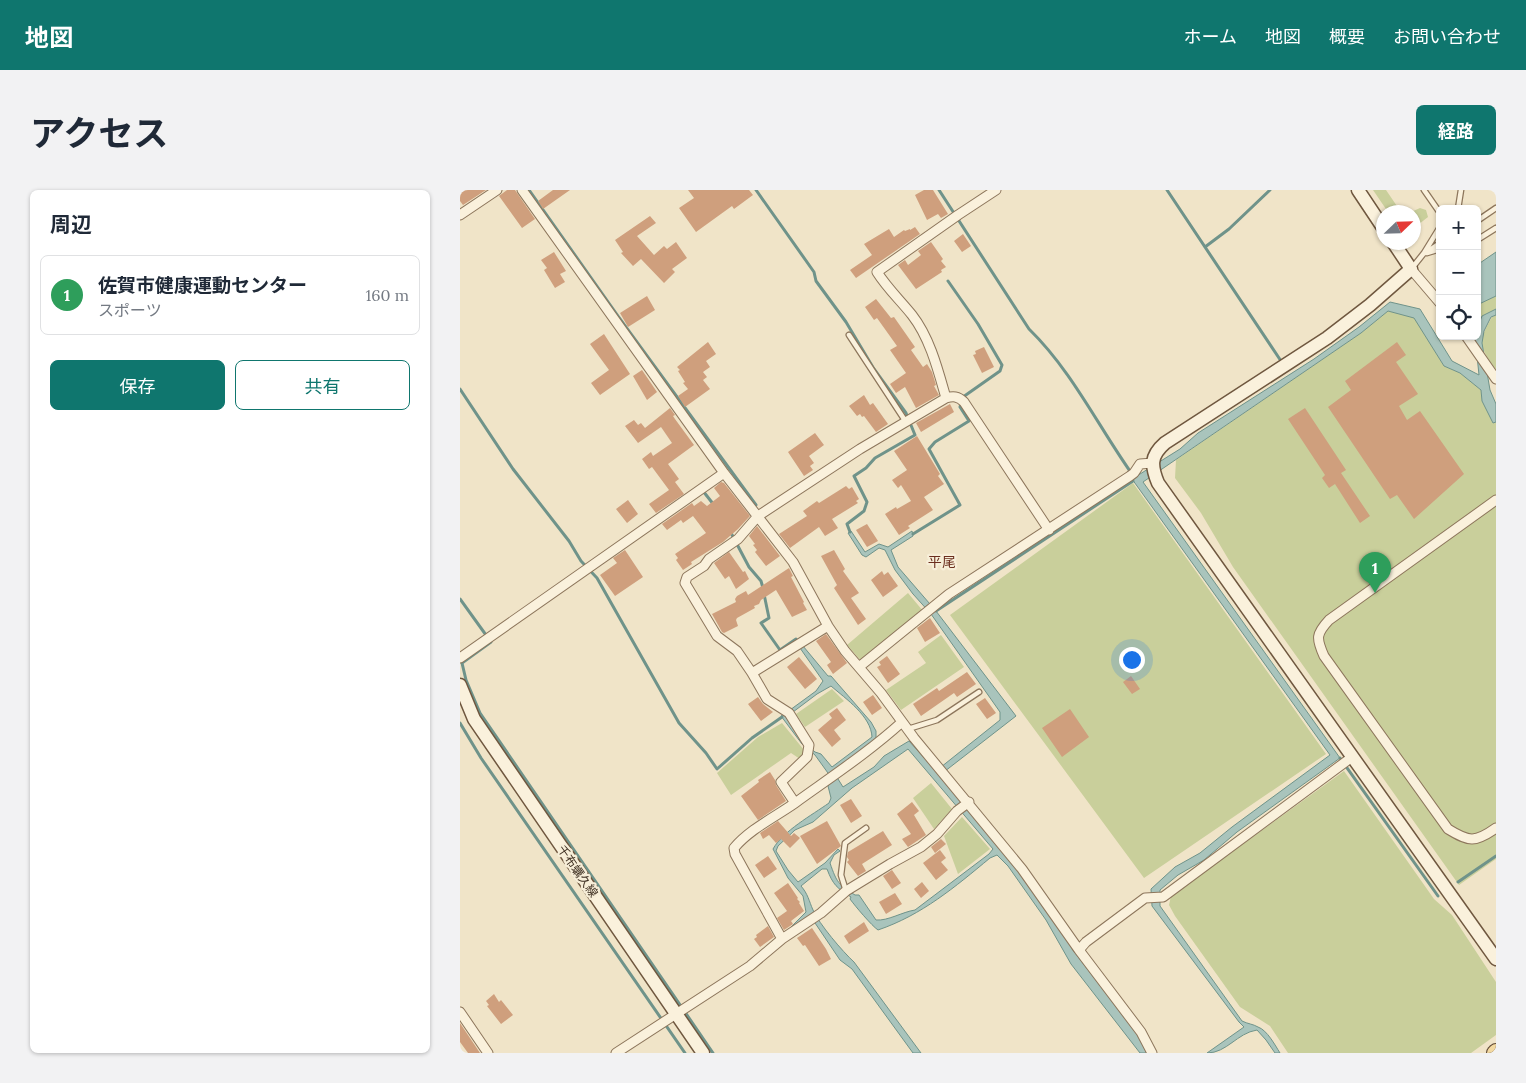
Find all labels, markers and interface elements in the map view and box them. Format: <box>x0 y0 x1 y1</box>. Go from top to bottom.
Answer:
text: 地図 <box>25 22 73 53</box>
text: ホーム <box>1184 25 1237 48</box>
text: 地図 <box>1265 25 1301 48</box>
text: 概要 <box>1329 25 1365 48</box>
text: お問い合わせ <box>1393 25 1501 48</box>
button: 経路 <box>1416 105 1496 155</box>
text: アクセス <box>30 111 168 156</box>
north arrow <box>1376 205 1421 250</box>
map controls <box>1436 205 1481 340</box>
button: + <box>1436 205 1481 250</box>
text: 周辺 <box>50 211 92 238</box>
button: − <box>1436 250 1481 295</box>
text: 佐賀市健康運動センター <box>98 273 307 297</box>
text: 1 <box>64 285 70 305</box>
text: 160 m <box>365 285 409 305</box>
button: locate <box>1436 295 1481 340</box>
text: スポーツ <box>98 300 162 320</box>
button: 保存 <box>50 360 225 410</box>
button: 共有 <box>235 360 410 410</box>
pin: 1 <box>1359 552 1391 593</box>
district label: 平尾 <box>928 553 956 571</box>
your location <box>1119 647 1145 673</box>
street label: 千布蠣久線 <box>555 842 601 900</box>

